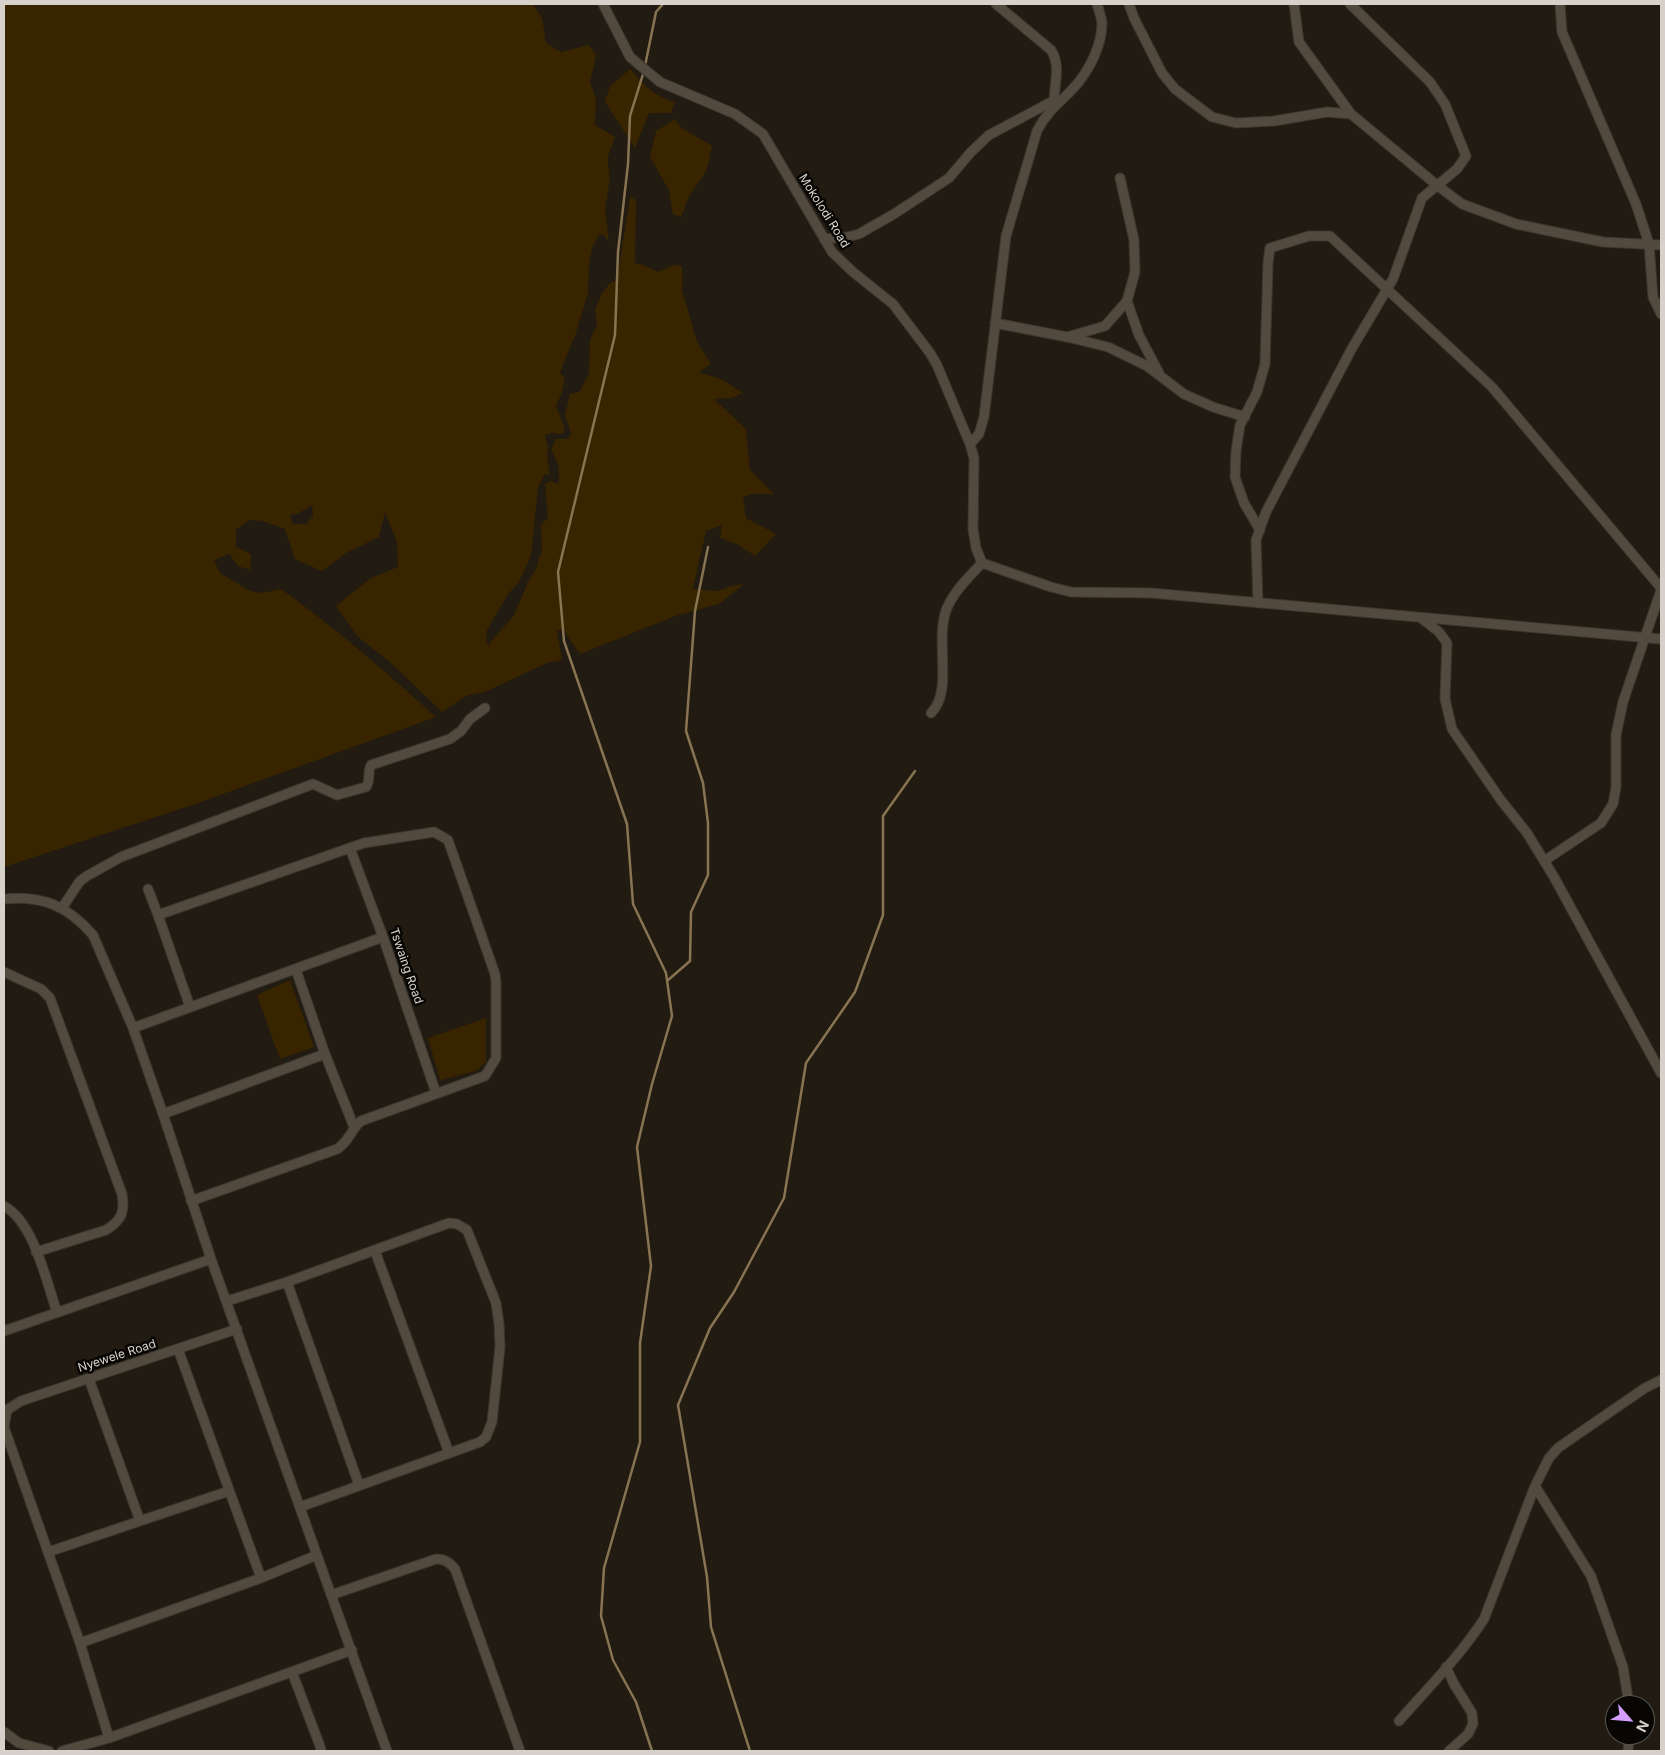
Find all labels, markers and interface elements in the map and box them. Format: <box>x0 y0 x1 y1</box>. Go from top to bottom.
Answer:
street label: Mokolodi Road <box>796 171 852 251</box>
street label: Tswaing Road <box>386 926 426 1006</box>
street label: Nyewele Road <box>76 1337 158 1375</box>
north arrow <box>1605 1695 1655 1745</box>
text: N <box>1633 1718 1653 1735</box>

